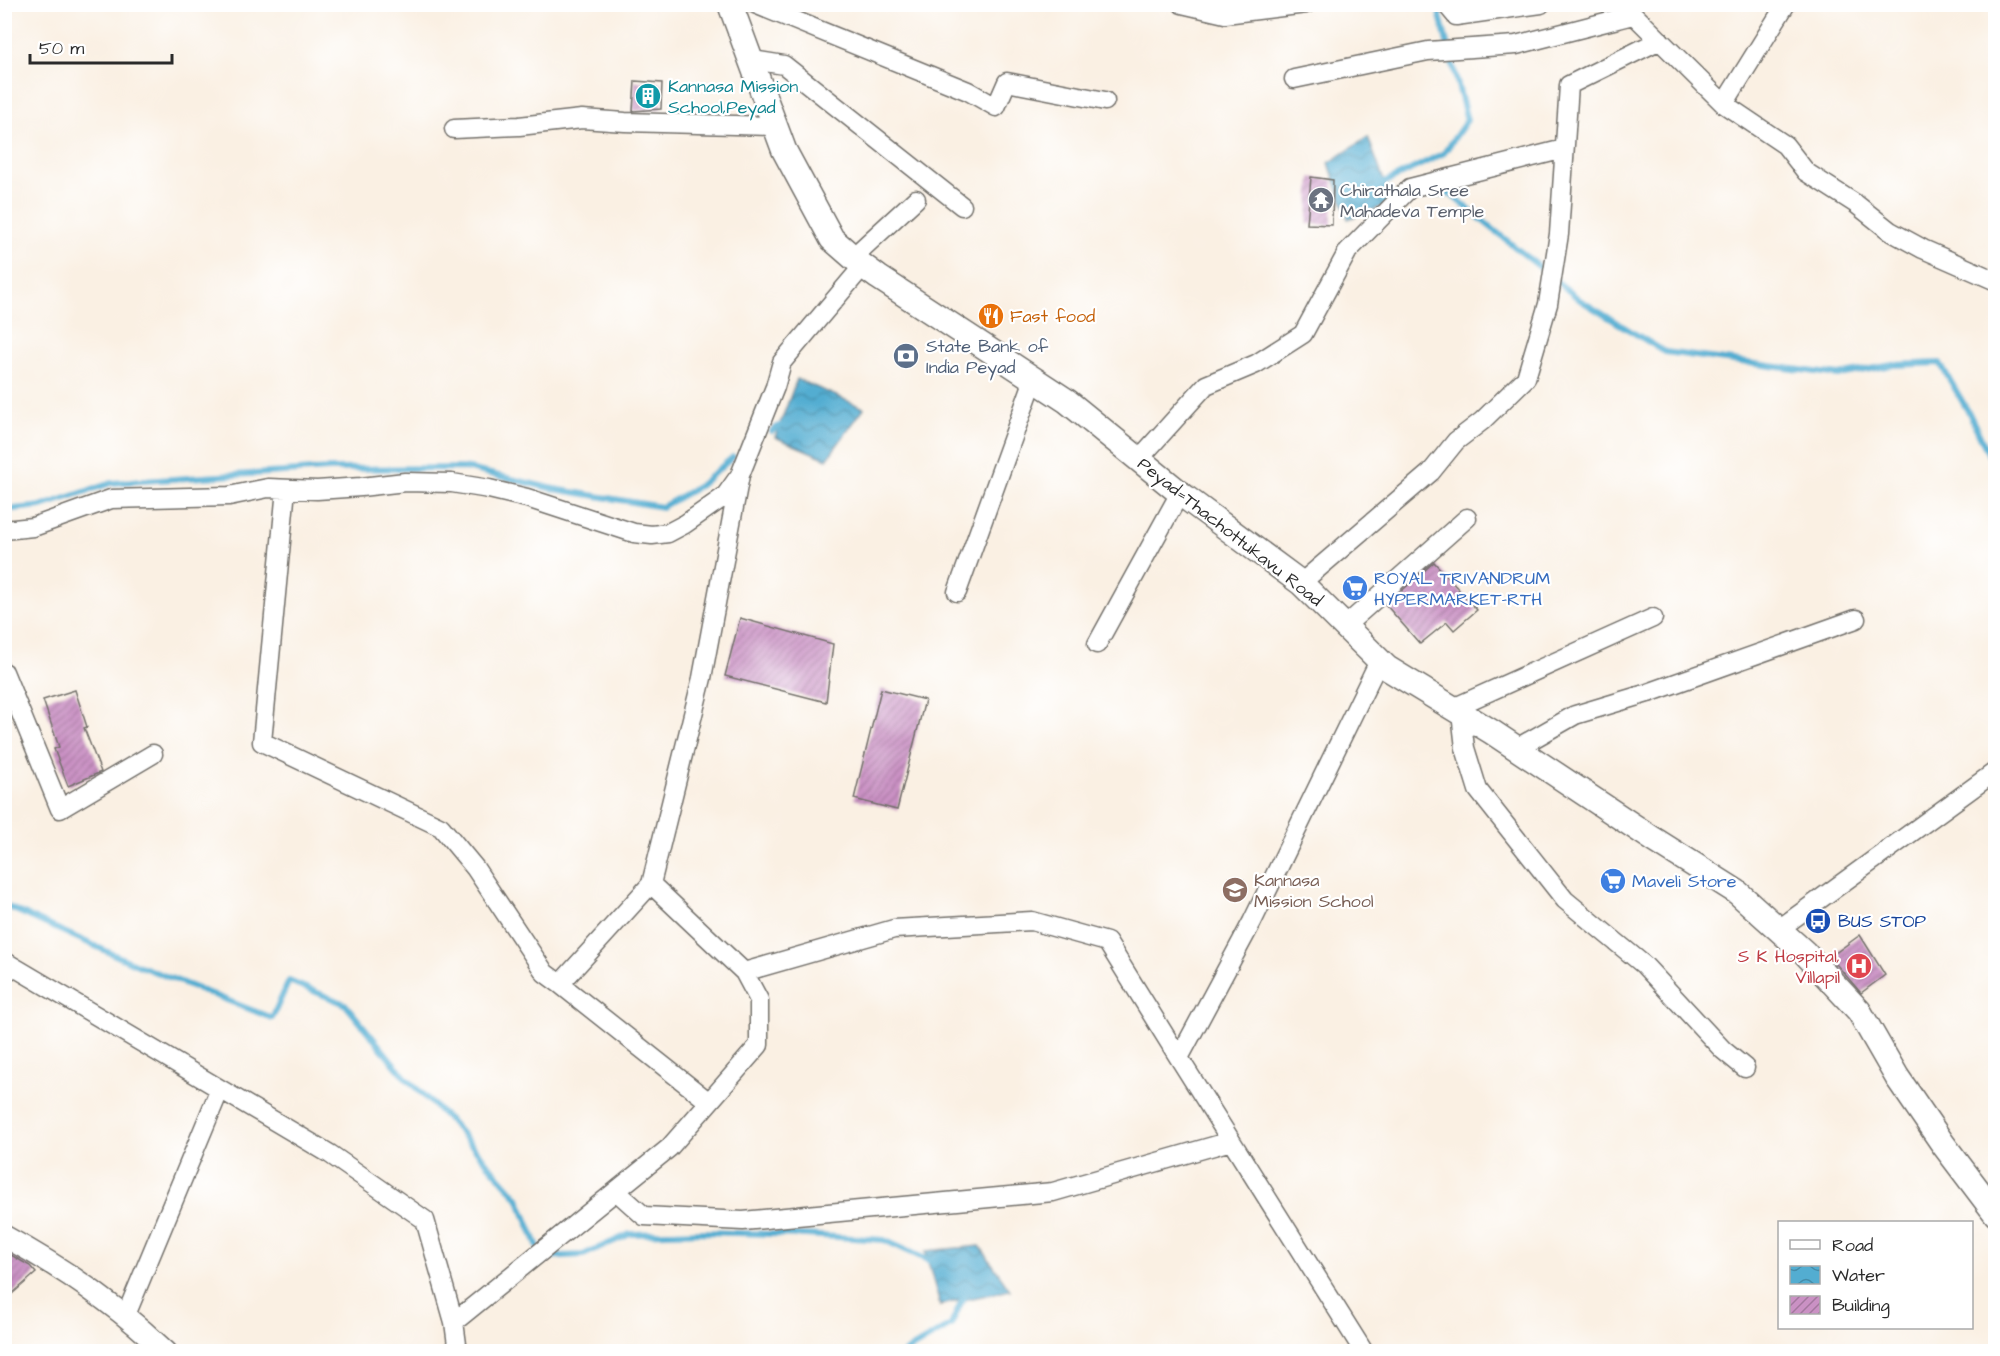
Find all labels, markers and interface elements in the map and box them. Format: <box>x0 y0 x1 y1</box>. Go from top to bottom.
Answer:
scale bar <box>30 27 172 65</box>
text: 50 m <box>39 36 84 61</box>
place label: Kannasa Mission School,Peyad <box>668 74 798 121</box>
building icon: Kannasa Mission School,Peyad <box>633 81 663 111</box>
place label: Chirathala Sree Mahadeva Temple <box>1340 178 1485 224</box>
temple icon: Chirathala Sree Mahadeva Temple <box>1306 185 1336 215</box>
restaurant icon: Fast food <box>976 301 1006 331</box>
place label: Fast food <box>1010 304 1095 329</box>
place label: State Bank of India Peyad <box>926 334 1049 381</box>
bank icon: State Bank of India Peyad <box>891 341 921 371</box>
street label: Peyad=Thachottukavu Road <box>1131 452 1328 613</box>
place label: ROYAL TRIVANDRUM HYPERMARKET-RTH <box>1374 566 1550 612</box>
supermarket icon: ROYAL TRIVANDRUM HYPERMARKET-RTH <box>1340 573 1370 603</box>
supermarket icon: Maveli Store <box>1598 866 1628 896</box>
place label: Kannasa Mission School <box>1254 868 1374 914</box>
place label: Maveli Store <box>1632 869 1737 894</box>
school or university icon: Kannasa Mission School <box>1220 875 1250 905</box>
bus stop icon: BUS STOP <box>1803 906 1833 936</box>
place label: BUS STOP <box>1838 909 1927 934</box>
place label: S K Hospital, Villapil <box>1738 944 1840 990</box>
hospital icon: S K Hospital, Villapil <box>1844 951 1874 981</box>
legend <box>1778 1221 1973 1329</box>
text: Road <box>1832 1233 1873 1258</box>
text: Water <box>1832 1263 1885 1288</box>
text: Building <box>1832 1293 1890 1319</box>

